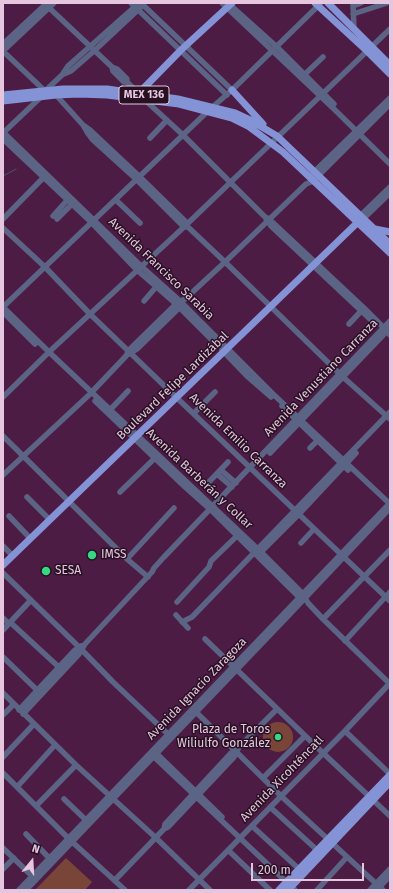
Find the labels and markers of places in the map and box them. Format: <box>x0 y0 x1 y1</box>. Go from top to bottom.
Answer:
place label: IMSS <box>101 548 127 562</box>
marker: IMSS <box>86 549 98 561</box>
place label: SESA <box>55 564 81 578</box>
marker: SESA <box>40 565 52 577</box>
place label: Plaza de Toros Wiliulfo González <box>177 723 270 751</box>
marker: Plaza de Toros Wiliulfo González <box>273 732 283 742</box>

